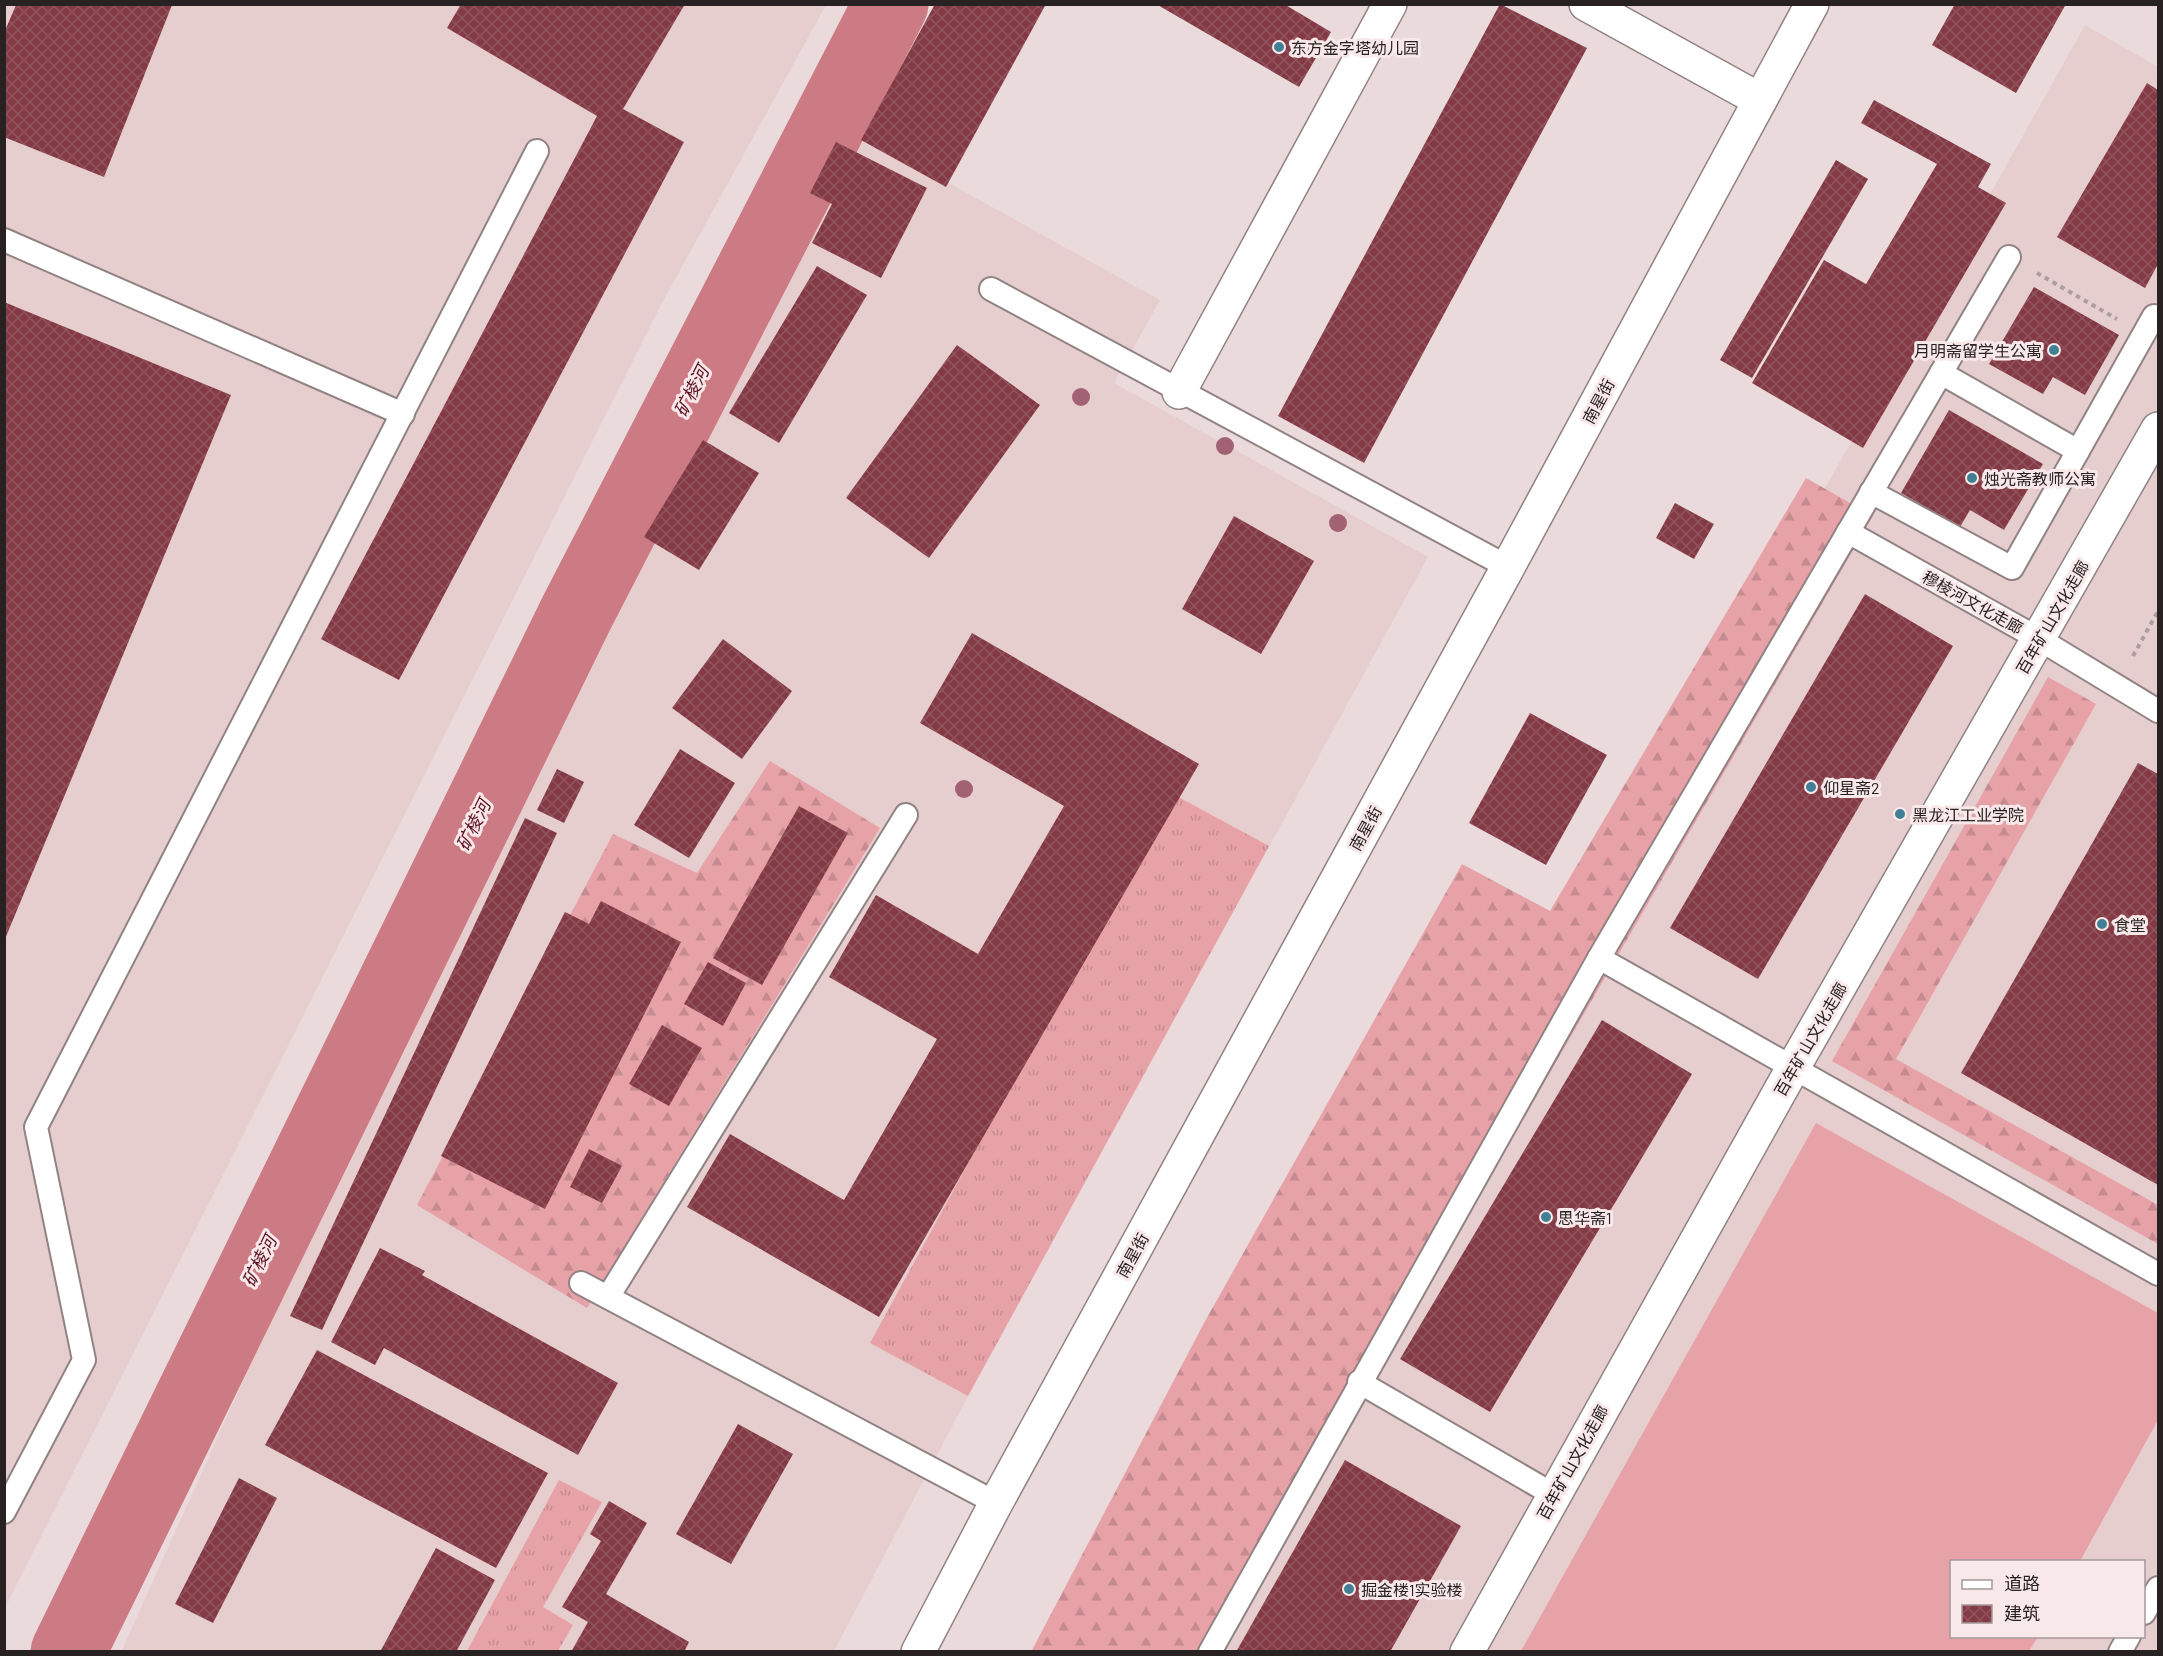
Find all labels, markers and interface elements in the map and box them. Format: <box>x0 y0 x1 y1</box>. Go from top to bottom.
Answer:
place label: 东方金字塔幼儿园 <box>1291 38 1419 57</box>
marker: 东方金字塔幼儿园 <box>1272 40 1286 54</box>
place label: 月明斋留学生公寓 <box>1914 341 2042 360</box>
marker: 月明斋留学生公寓 <box>2047 343 2061 357</box>
water label: 矿棱河 <box>669 359 714 420</box>
street label: 南星街 <box>1578 375 1618 427</box>
place label: 烛光斋教师公寓 <box>1984 469 2096 488</box>
marker: 烛光斋教师公寓 <box>1965 471 1979 485</box>
street label: 百年矿山文化走廊 <box>2012 557 2092 677</box>
street label: 穆棱河文化走廊 <box>1919 567 2027 637</box>
place label: 仰星斋2 <box>1823 778 1880 797</box>
marker: 仰星斋2 <box>1804 780 1818 794</box>
water label: 矿棱河 <box>451 793 496 854</box>
street label: 南星街 <box>1345 802 1385 854</box>
place label: 黑龙江工业学院 <box>1912 805 2024 824</box>
marker: 黑龙江工业学院 <box>1893 807 1907 821</box>
place label: 食堂 <box>2114 915 2146 934</box>
marker: 食堂 <box>2095 917 2109 931</box>
street label: 百年矿山文化走廊 <box>1770 979 1850 1099</box>
place label: 思华斋1 <box>1558 1208 1612 1227</box>
marker: 思华斋1 <box>1539 1210 1553 1224</box>
water label: 矿棱河 <box>237 1229 282 1290</box>
street label: 南星街 <box>1112 1229 1152 1281</box>
street label: 百年矿山文化走廊 <box>1533 1401 1611 1523</box>
legend <box>1950 1560 2145 1638</box>
text: 道路 <box>2004 1572 2040 1594</box>
place label: 掘金楼1实验楼 <box>1361 1580 1463 1599</box>
marker: 掘金楼1实验楼 <box>1342 1582 1356 1596</box>
text: 建筑 <box>2004 1602 2040 1624</box>

